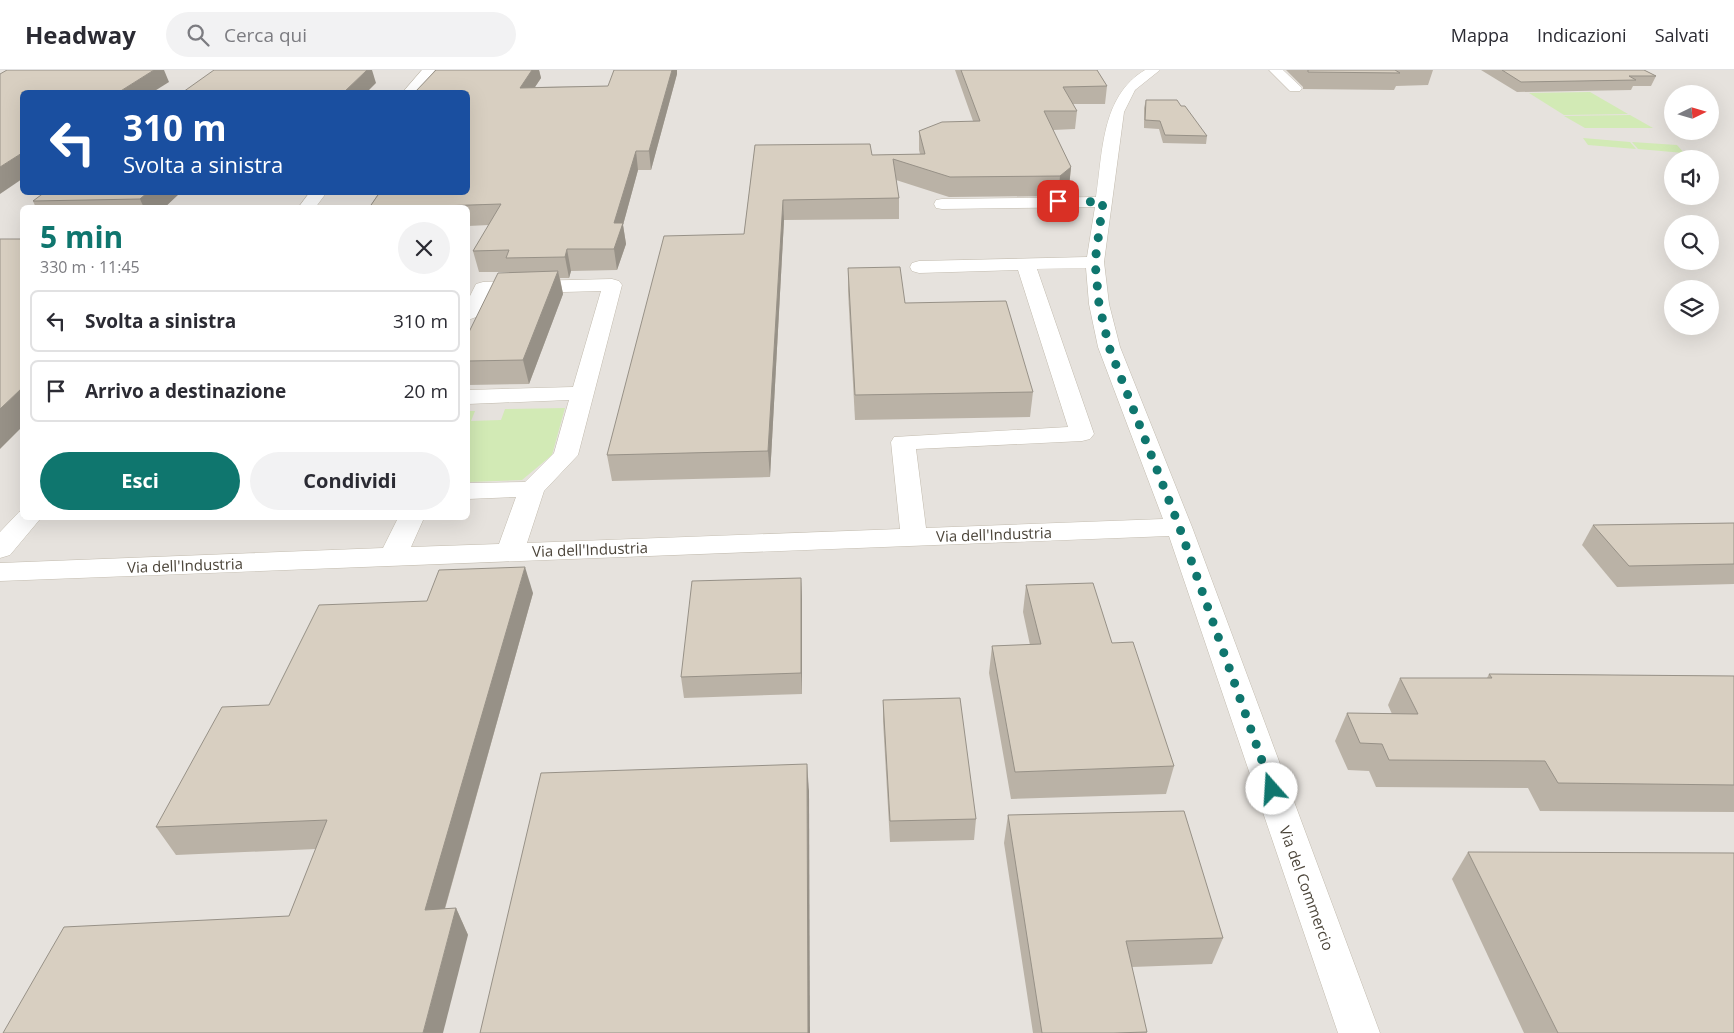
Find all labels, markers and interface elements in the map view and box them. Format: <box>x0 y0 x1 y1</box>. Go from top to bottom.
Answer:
search box <box>166 12 516 57</box>
text: Headway <box>25 18 136 51</box>
icon: search <box>184 21 212 49</box>
text: Cerca qui <box>224 22 307 48</box>
text: Mappa <box>1451 23 1509 47</box>
text: Indicazioni <box>1537 23 1627 47</box>
text: Salvati <box>1655 23 1709 47</box>
north arrow <box>1664 85 1719 140</box>
map controls <box>1664 85 1719 335</box>
text: 310 m <box>123 104 227 151</box>
icon: left <box>40 110 105 175</box>
text: Svolta a sinistra <box>123 149 283 179</box>
button: sound <box>1664 150 1719 205</box>
pin <box>1037 180 1079 222</box>
icon: arrive <box>1044 187 1072 215</box>
button: search <box>1664 215 1719 270</box>
text: 5 min <box>40 216 123 257</box>
button: close <box>398 222 450 274</box>
text: 330 m · 11:45 <box>40 256 140 278</box>
button: layers <box>1664 280 1719 335</box>
icon: left <box>42 307 70 335</box>
text: Svolta a sinistra <box>85 308 236 334</box>
text: 310 m <box>393 308 448 334</box>
icon: arrive <box>42 377 70 405</box>
text: Arrivo a destinazione <box>85 378 286 404</box>
text: 20 m <box>404 378 448 404</box>
button: Esci <box>40 452 240 510</box>
button: Condividi <box>250 452 450 510</box>
street label: Via dell'Industria <box>936 522 1052 546</box>
street label: Via dell'Industria <box>532 537 648 561</box>
street label: Via dell'Industria <box>127 553 243 577</box>
position arrow <box>1245 762 1297 814</box>
street label: Via del Commercio <box>1275 823 1339 953</box>

